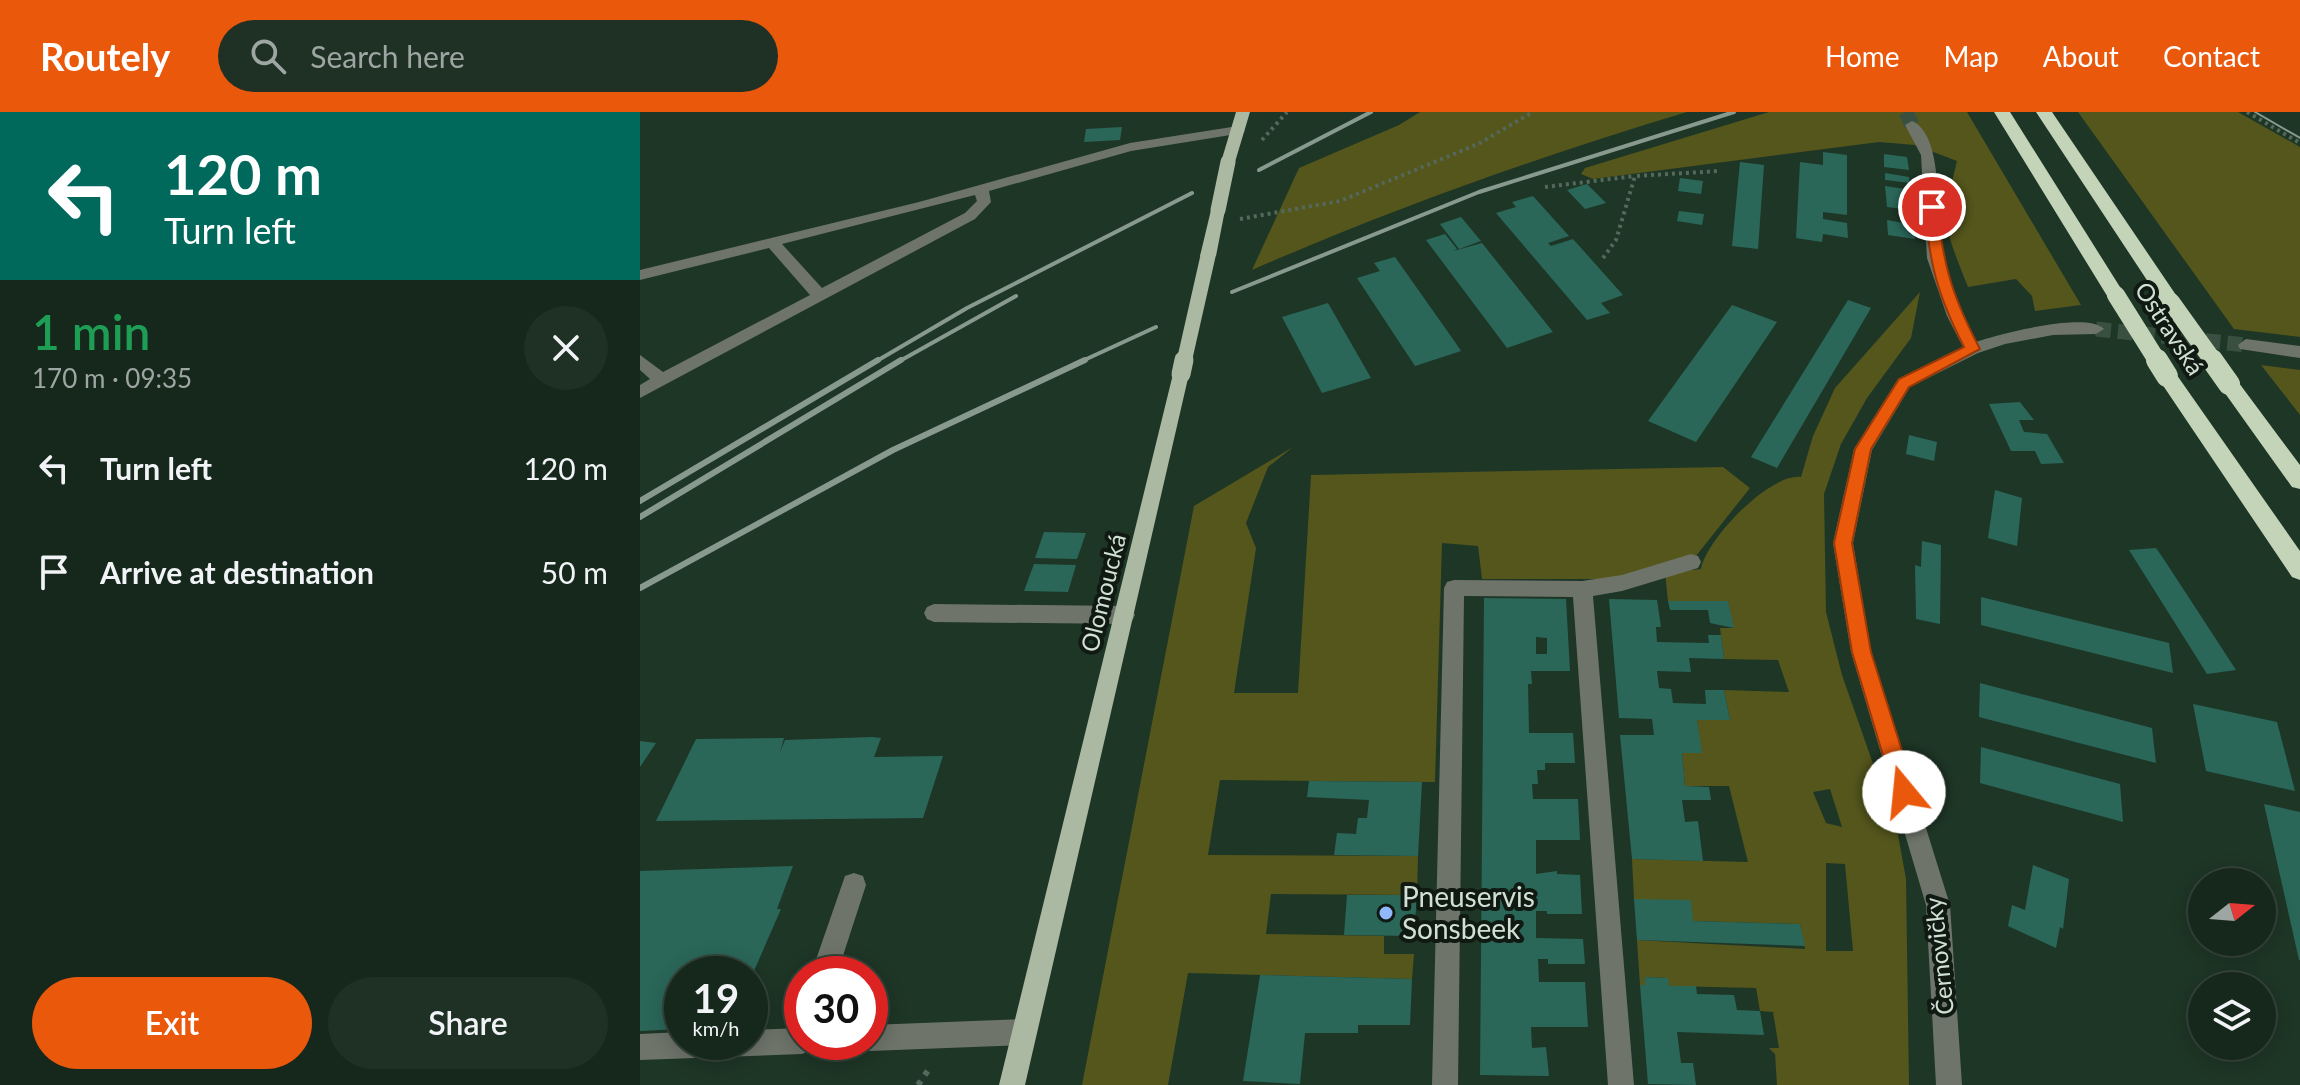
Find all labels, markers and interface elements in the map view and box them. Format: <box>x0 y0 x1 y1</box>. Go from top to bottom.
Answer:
search box <box>218 20 778 92</box>
text: Routely <box>40 33 170 79</box>
icon: search <box>246 34 290 78</box>
text: Search here <box>310 38 465 74</box>
text: Home <box>1825 39 1900 73</box>
text: Map <box>1944 39 1999 73</box>
text: About <box>2043 39 2119 73</box>
text: Contact <box>2163 39 2260 73</box>
text: 120 m <box>164 140 322 207</box>
icon: left <box>32 144 136 248</box>
pin <box>1898 173 1966 241</box>
icon: arrive <box>1910 185 1954 229</box>
text: Turn left <box>164 208 296 252</box>
street label: Ostravská <box>2130 276 2211 380</box>
text: 1 min <box>32 303 150 360</box>
button: close <box>524 306 608 390</box>
text: 170 m · 09:35 <box>32 362 192 394</box>
icon: left <box>32 446 76 490</box>
text: Turn left <box>100 450 212 486</box>
text: 120 m <box>523 450 608 486</box>
street label: Olomoucká <box>1074 531 1131 655</box>
icon: arrive <box>32 550 76 594</box>
text: Arrive at destination <box>100 554 374 590</box>
text: 50 m <box>541 554 608 590</box>
position arrow <box>1862 750 1946 834</box>
north arrow <box>2188 868 2276 956</box>
map controls <box>2188 868 2276 1060</box>
place label: Pneuservis Sonsbeek <box>1402 879 1535 945</box>
street label: Černovičky <box>1918 895 1959 1016</box>
marker: Pneuservis Sonsbeek <box>1377 904 1395 922</box>
speed limit sign: 30 <box>784 956 888 1060</box>
button: layers <box>2188 972 2276 1060</box>
text: 19 <box>693 974 739 1022</box>
button: Exit <box>32 977 312 1069</box>
button: Share <box>328 977 608 1069</box>
text: km/h <box>693 1016 739 1040</box>

